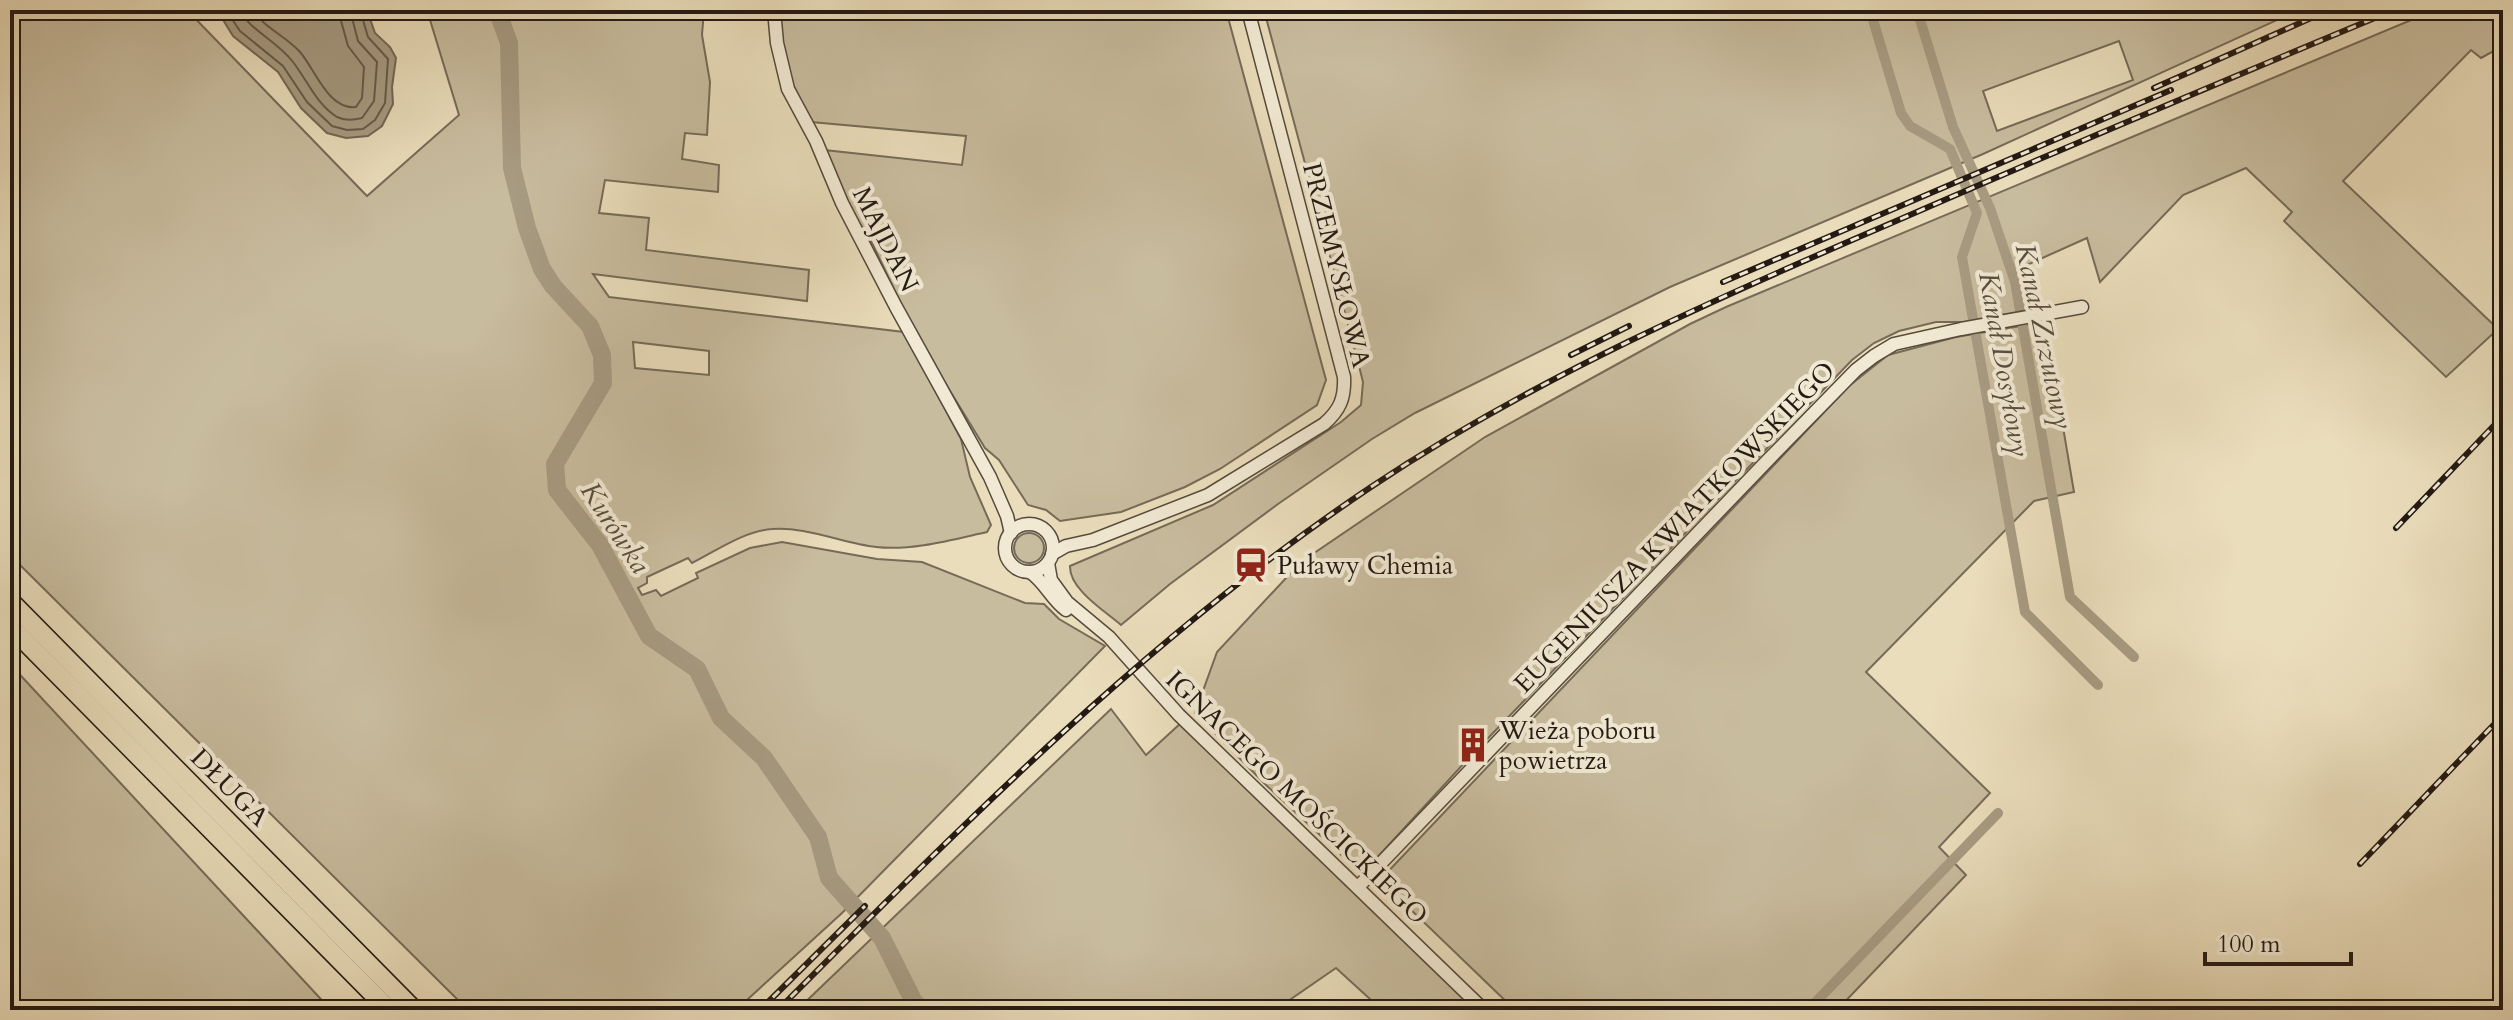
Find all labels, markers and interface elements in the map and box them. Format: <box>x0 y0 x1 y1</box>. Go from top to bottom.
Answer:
street label: PRZEMYSŁOWA <box>1294 159 1379 372</box>
street label: MAJDAN <box>844 181 927 298</box>
water label: Kanał Zrzutowy <box>2006 240 2082 433</box>
water label: Kanał Dosyłowy <box>1969 269 2039 460</box>
street label: EUGENIUSZA KWIATKOWSKIEGO <box>1506 354 1843 701</box>
water label: Kurówka <box>571 474 659 581</box>
station icon: Puławy Chemia <box>1232 546 1270 584</box>
place label: Puławy Chemia <box>1277 548 1453 583</box>
street label: IGNACEGO MOŚCICKIEGO <box>1158 663 1435 932</box>
place label: Wieża poboru powietrza <box>1498 713 1656 778</box>
building icon: Wieża poboru powietrza <box>1454 726 1492 764</box>
street label: DŁUGA <box>183 741 277 834</box>
scale bar <box>2205 916 2351 966</box>
text: 100 m <box>2217 928 2281 961</box>

